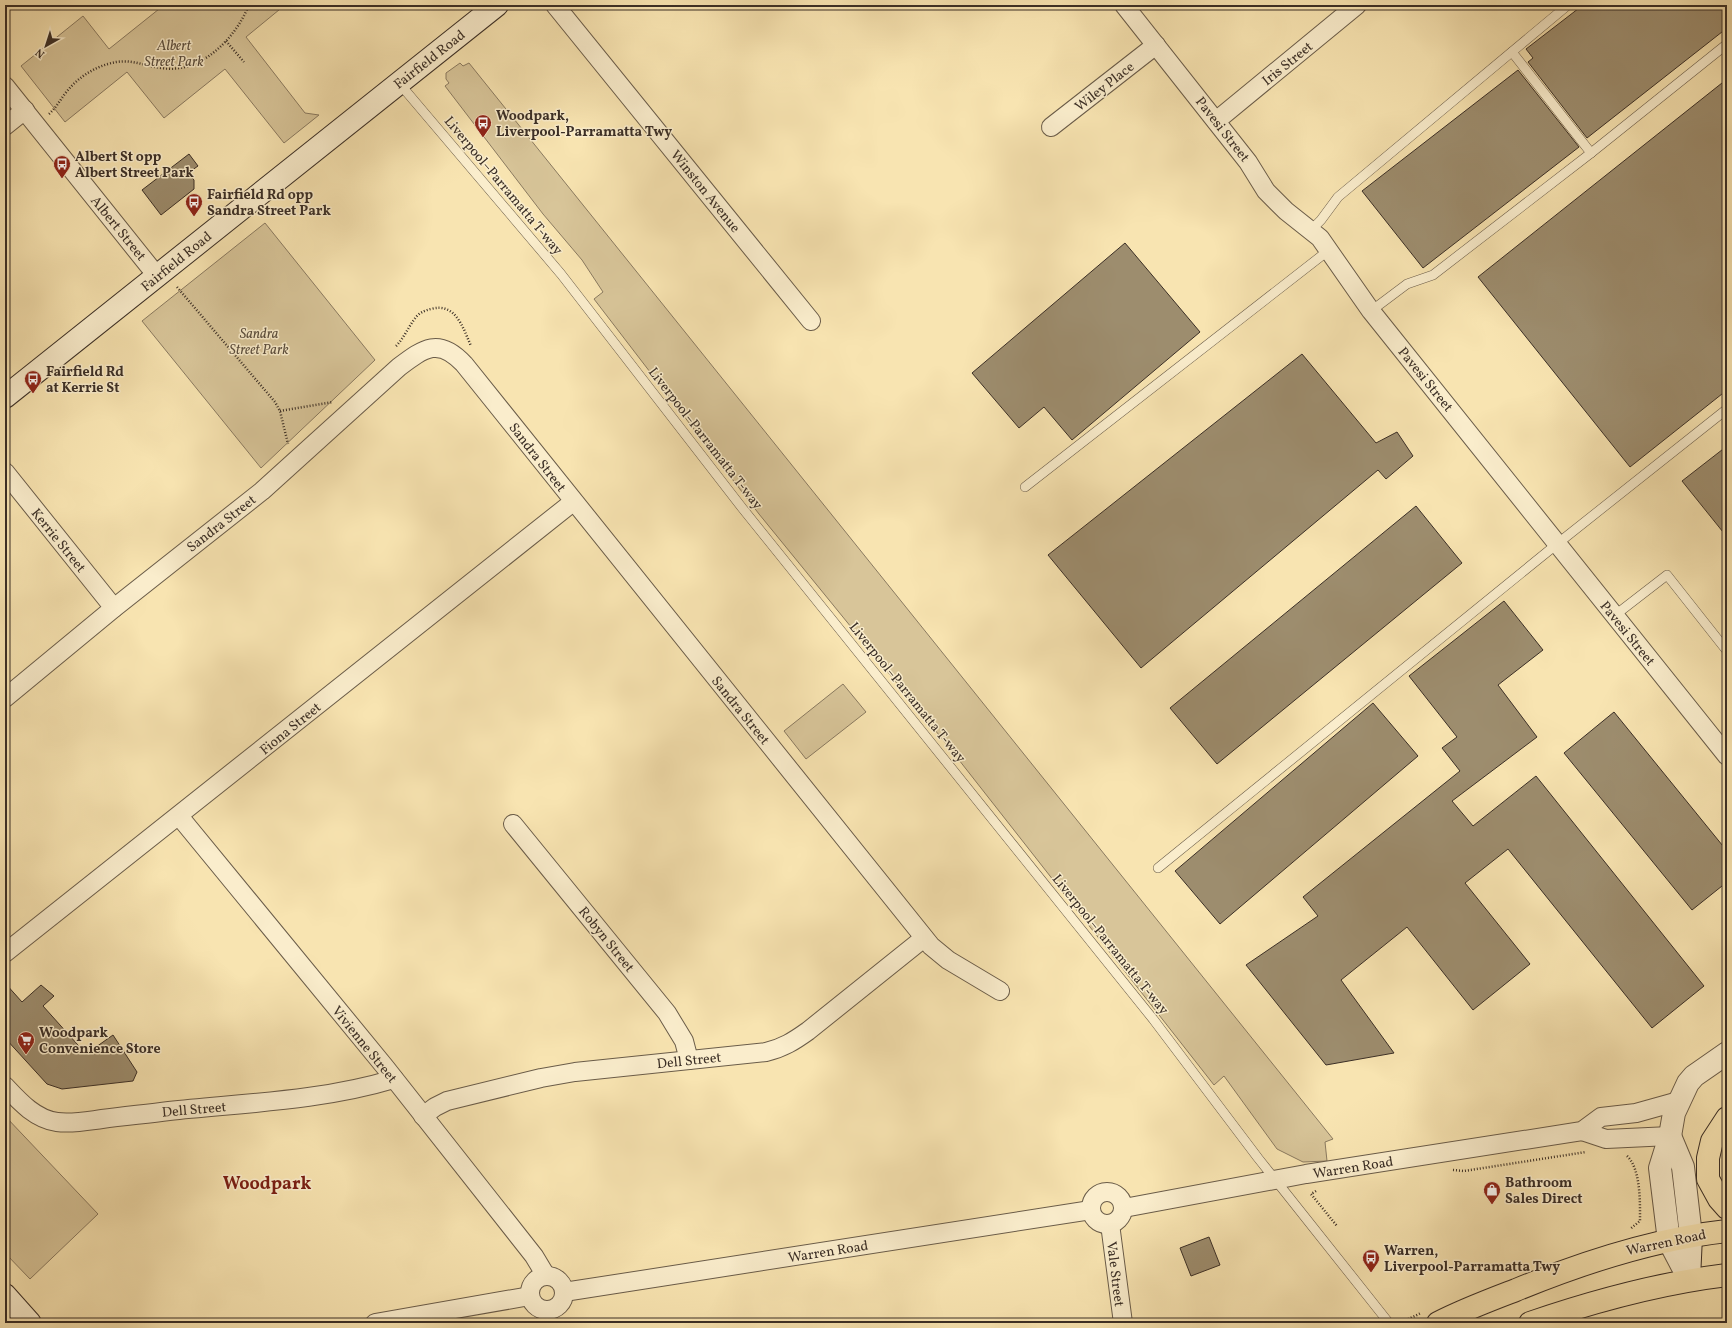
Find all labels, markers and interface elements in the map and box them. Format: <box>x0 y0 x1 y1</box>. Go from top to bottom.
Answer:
north arrow <box>26 26 66 66</box>
street label: Fairfield Road <box>390 26 470 94</box>
park label: Albert Street Park <box>144 37 204 72</box>
street label: Iris Street <box>1258 38 1318 91</box>
text: N <box>33 44 48 61</box>
street label: Wiley Place <box>1071 58 1139 116</box>
street label: Pavesi Street <box>1190 93 1253 167</box>
place label: Woodpark, Liverpool-Parramatta Twy <box>496 107 672 142</box>
street label: Liverpool–Parramatta T-way <box>439 113 567 260</box>
bus stop icon: Woodpark, Liverpool-Parramatta Twy <box>473 113 493 138</box>
street label: Winston Avenue <box>666 147 744 238</box>
place label: Albert St opp Albert Street Park <box>75 148 194 183</box>
bus stop icon: Albert St opp Albert Street Park <box>52 154 72 179</box>
place label: Fairfield Rd opp Sandra Street Park <box>207 186 331 221</box>
street label: Albert Street <box>86 192 150 266</box>
bus stop icon: Fairfield Rd opp Sandra Street Park <box>184 192 204 217</box>
street label: Fairfield Road <box>137 228 216 297</box>
park label: Sandra Street Park <box>229 325 289 360</box>
street label: Pavesi Street <box>1393 344 1457 416</box>
place label: Fairfield Rd at Kerrie St <box>46 363 124 398</box>
street label: Liverpool–Parramatta T-way <box>643 364 767 514</box>
bus stop icon: Fairfield Rd at Kerrie St <box>23 369 43 394</box>
street label: Sandra Street <box>504 419 570 497</box>
street label: Sandra Street <box>183 491 261 557</box>
street label: Kerrie Street <box>26 505 90 577</box>
street label: Pavesi Street <box>1595 598 1659 670</box>
street label: Liverpool–Parramatta T-way <box>844 619 970 768</box>
street label: Sandra Street <box>706 673 773 749</box>
street label: Fiona Street <box>256 698 326 760</box>
street label: Liverpool–Parramatta T-way <box>1047 871 1173 1020</box>
street label: Robyn Street <box>573 903 638 977</box>
street label: Vivienne Street <box>327 1002 401 1088</box>
place label: Woodpark Convenience Store <box>39 1024 161 1059</box>
supermarket icon: Woodpark Convenience Store <box>16 1030 36 1055</box>
street label: Dell Street <box>656 1049 722 1074</box>
street label: Dell Street <box>161 1098 227 1123</box>
street label: Warren Road <box>1312 1153 1395 1184</box>
district label: Woodpark <box>223 1172 311 1197</box>
place label: Bathroom Sales Direct <box>1505 1174 1582 1209</box>
shop icon: Bathroom Sales Direct <box>1482 1180 1502 1205</box>
street label: Warren Road <box>1625 1226 1708 1261</box>
street label: Warren Road <box>787 1237 870 1268</box>
street label: Vale Street <box>1101 1240 1128 1308</box>
place label: Warren, Liverpool-Parramatta Twy <box>1384 1242 1560 1277</box>
bus stop icon: Warren, Liverpool-Parramatta Twy <box>1361 1248 1381 1273</box>

